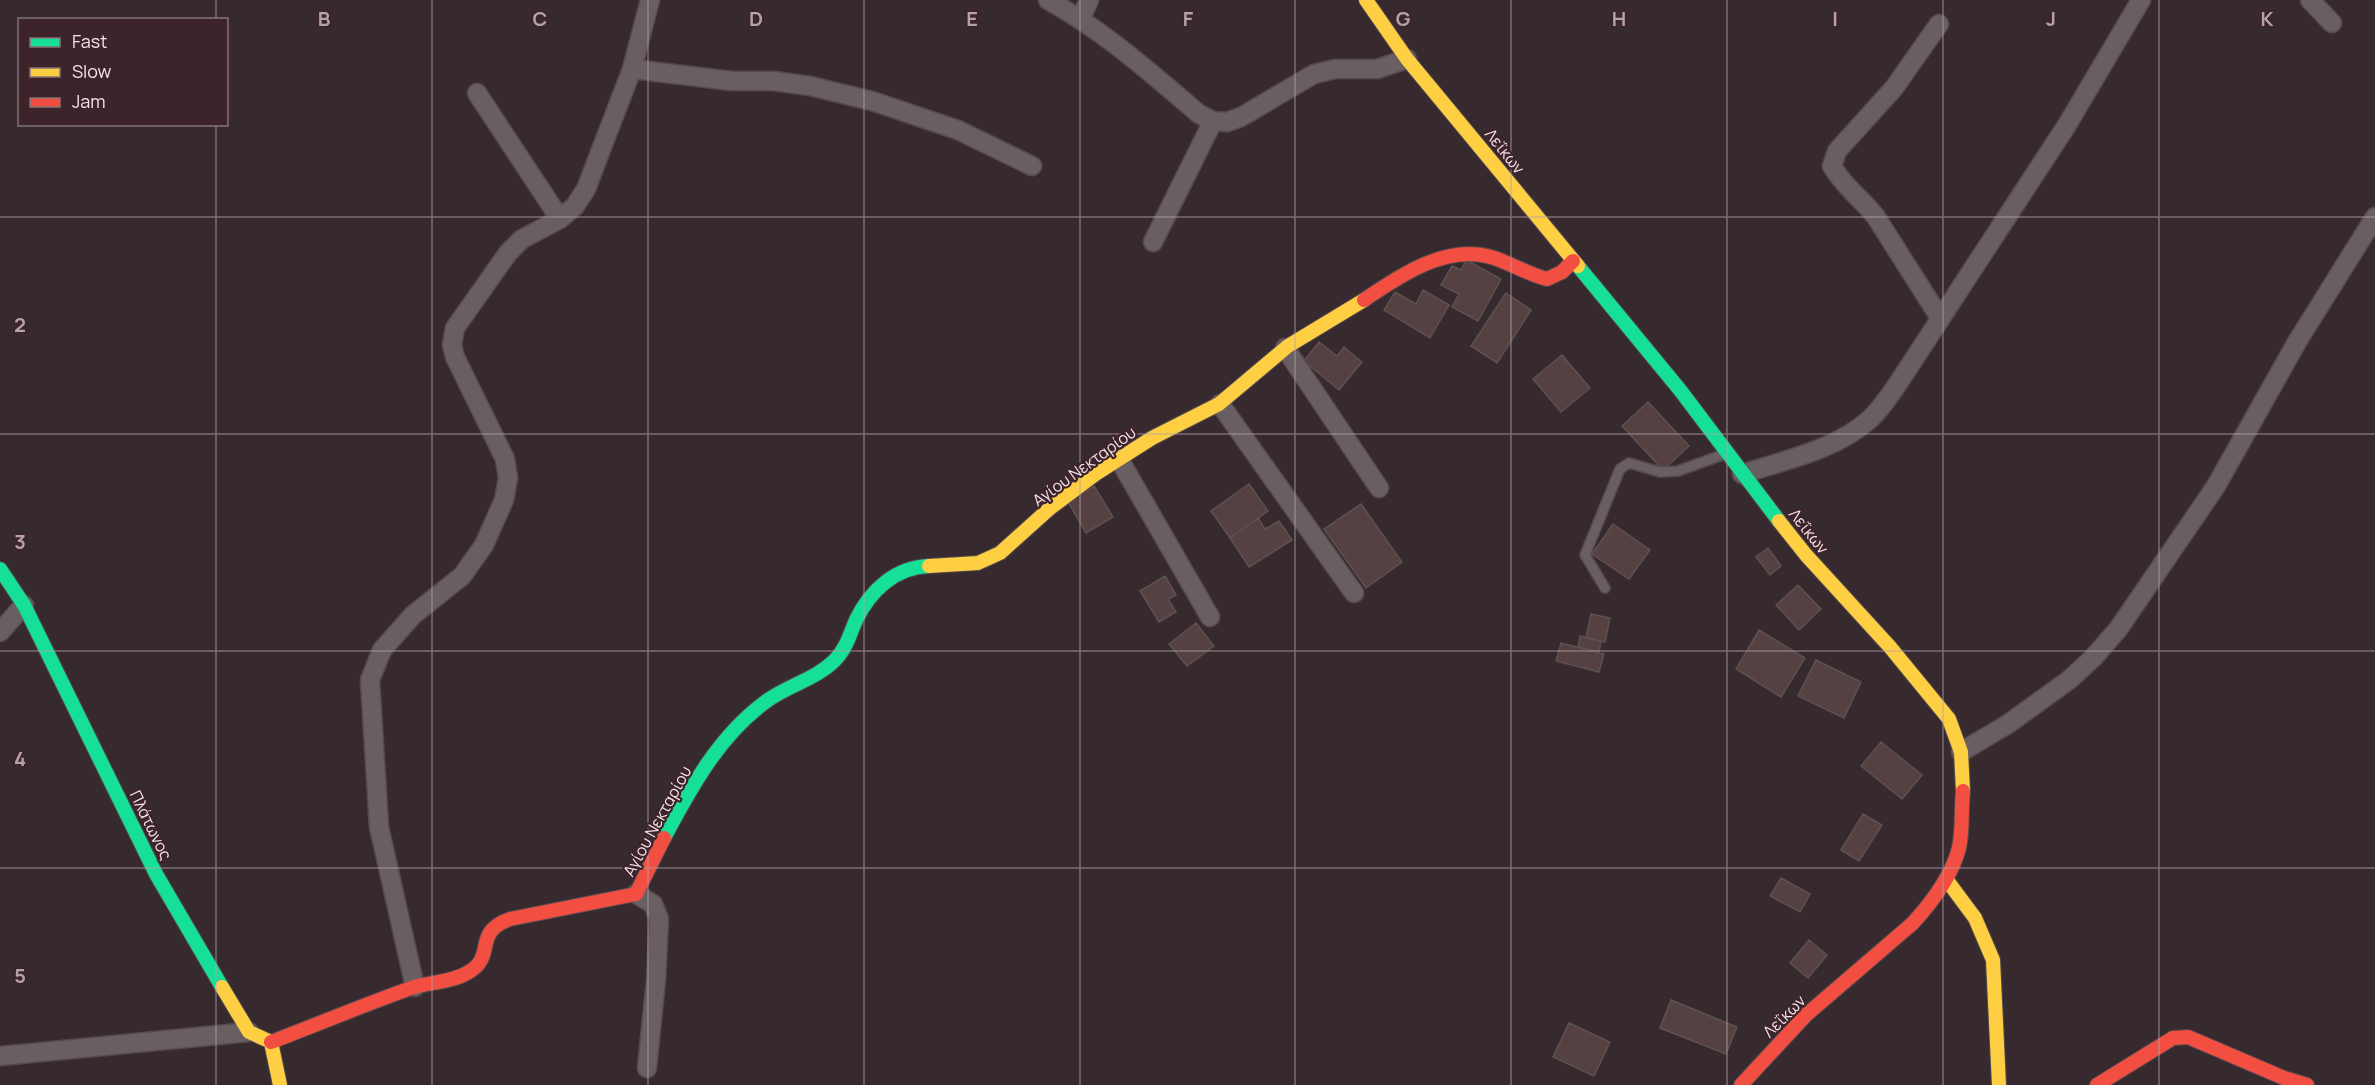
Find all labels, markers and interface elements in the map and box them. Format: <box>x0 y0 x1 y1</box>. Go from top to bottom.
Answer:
text: B <box>318 5 331 32</box>
text: C <box>533 5 547 32</box>
text: D <box>749 5 763 32</box>
text: E <box>966 5 978 32</box>
text: F <box>1183 5 1194 32</box>
text: G <box>1396 5 1411 32</box>
text: H <box>1612 5 1626 32</box>
text: I <box>1832 5 1838 32</box>
text: J <box>2046 5 2056 32</box>
text: K <box>2261 5 2274 32</box>
legend <box>18 18 228 126</box>
text: Fast <box>72 29 107 53</box>
text: Slow <box>72 59 112 83</box>
text: Jam <box>72 89 106 113</box>
street label: Λεΐκων <box>1480 124 1530 178</box>
text: 2 <box>14 311 26 338</box>
street label: Αγίου Νεκταρίου <box>1028 421 1140 511</box>
street label: Λεΐκων <box>1784 504 1834 558</box>
text: 3 <box>14 528 26 555</box>
text: 4 <box>14 745 26 772</box>
street label: Αγίου Νεκταρίου <box>618 762 696 880</box>
street label: Πλάτωνος <box>125 786 177 864</box>
text: 5 <box>14 962 26 989</box>
street label: Λεΐκων <box>1758 990 1810 1042</box>

